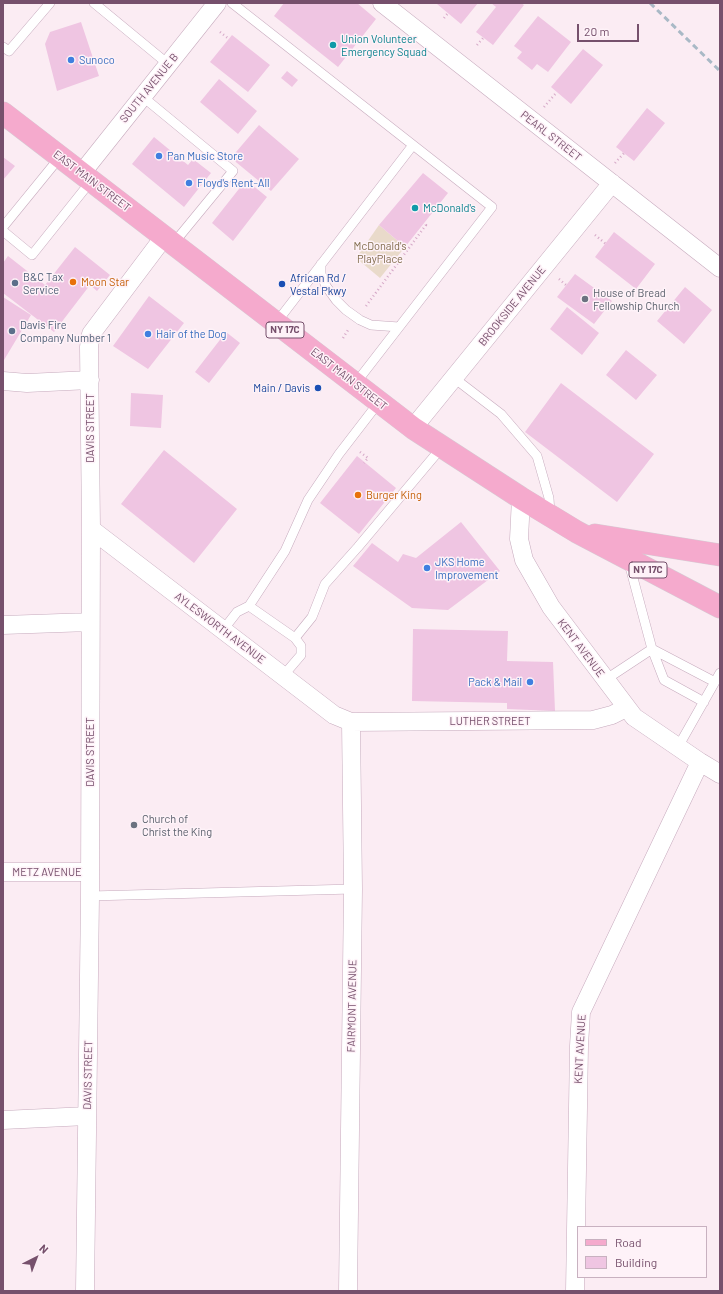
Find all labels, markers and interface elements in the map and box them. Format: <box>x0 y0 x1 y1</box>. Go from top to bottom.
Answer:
scale bar <box>579 16 641 42</box>
text: 20 m <box>584 24 610 38</box>
place label: Union Volunteer Emergency Squad <box>341 32 427 58</box>
marker: Union Volunteer Emergency Squad <box>328 40 338 50</box>
street label: SOUTH AVENUE B <box>117 51 181 125</box>
place label: Sunoco <box>79 53 115 67</box>
marker: Sunoco <box>66 55 76 65</box>
street label: PEARL STREET <box>518 108 584 164</box>
street label: EAST MAIN STREET <box>51 148 133 214</box>
place label: Pan Music Store <box>167 149 243 163</box>
marker: Pan Music Store <box>154 151 164 161</box>
place label: Floyd's Rent-All <box>197 176 269 190</box>
marker: Floyd's Rent-All <box>184 178 194 188</box>
place label: McDonald's <box>423 201 476 215</box>
marker: McDonald's <box>410 203 420 213</box>
park label: McDonald's PlayPlace <box>354 239 406 265</box>
street label: BROOKSIDE AVENUE <box>476 263 548 349</box>
place label: B&C Tax Service <box>23 270 63 296</box>
place label: African Rd / Vestal Pkwy <box>290 271 346 297</box>
place label: Moon Star <box>81 275 129 289</box>
marker: Moon Star <box>68 277 78 287</box>
marker: B&C Tax Service <box>10 278 20 288</box>
marker: African Rd / Vestal Pkwy <box>277 279 287 289</box>
place label: House of Bread Fellowship Church <box>593 286 679 312</box>
marker: House of Bread Fellowship Church <box>580 294 590 304</box>
place label: Davis Fire Company Number 1 <box>20 318 111 344</box>
road number: NY 17C <box>266 322 304 338</box>
marker: Davis Fire Company Number 1 <box>7 326 17 336</box>
place label: Hair of the Dog <box>156 327 226 341</box>
marker: Hair of the Dog <box>143 329 153 339</box>
street label: EAST MAIN STREET <box>308 345 390 413</box>
place label: Main / Davis <box>253 381 310 395</box>
marker: Main / Davis <box>313 383 323 393</box>
street label: DAVIS STREET <box>83 393 97 463</box>
place label: Burger King <box>366 488 422 502</box>
marker: Burger King <box>353 490 363 500</box>
place label: JKS Home Improvement <box>435 555 498 581</box>
road number: NY 17C <box>629 562 667 578</box>
marker: JKS Home Improvement <box>422 563 432 573</box>
street label: AYLESWORTH AVENUE <box>172 590 268 666</box>
street label: KENT AVENUE <box>555 616 607 680</box>
place label: Pack & Mail <box>468 675 522 689</box>
marker: Pack & Mail <box>525 677 535 687</box>
street label: LUTHER STREET <box>449 714 531 728</box>
street label: DAVIS STREET <box>83 717 97 787</box>
place label: Church of Christ the King <box>142 812 212 838</box>
marker: Church of Christ the King <box>129 820 139 830</box>
street label: METZ AVENUE <box>12 865 82 879</box>
street label: FAIRMONT AVENUE <box>345 959 359 1053</box>
street label: KENT AVENUE <box>572 1014 588 1084</box>
street label: DAVIS STREET <box>81 1040 95 1110</box>
legend <box>577 1226 707 1278</box>
text: Road <box>615 1235 642 1249</box>
north arrow <box>16 1238 56 1278</box>
text: N <box>37 1241 51 1256</box>
text: Building <box>615 1255 657 1269</box>

